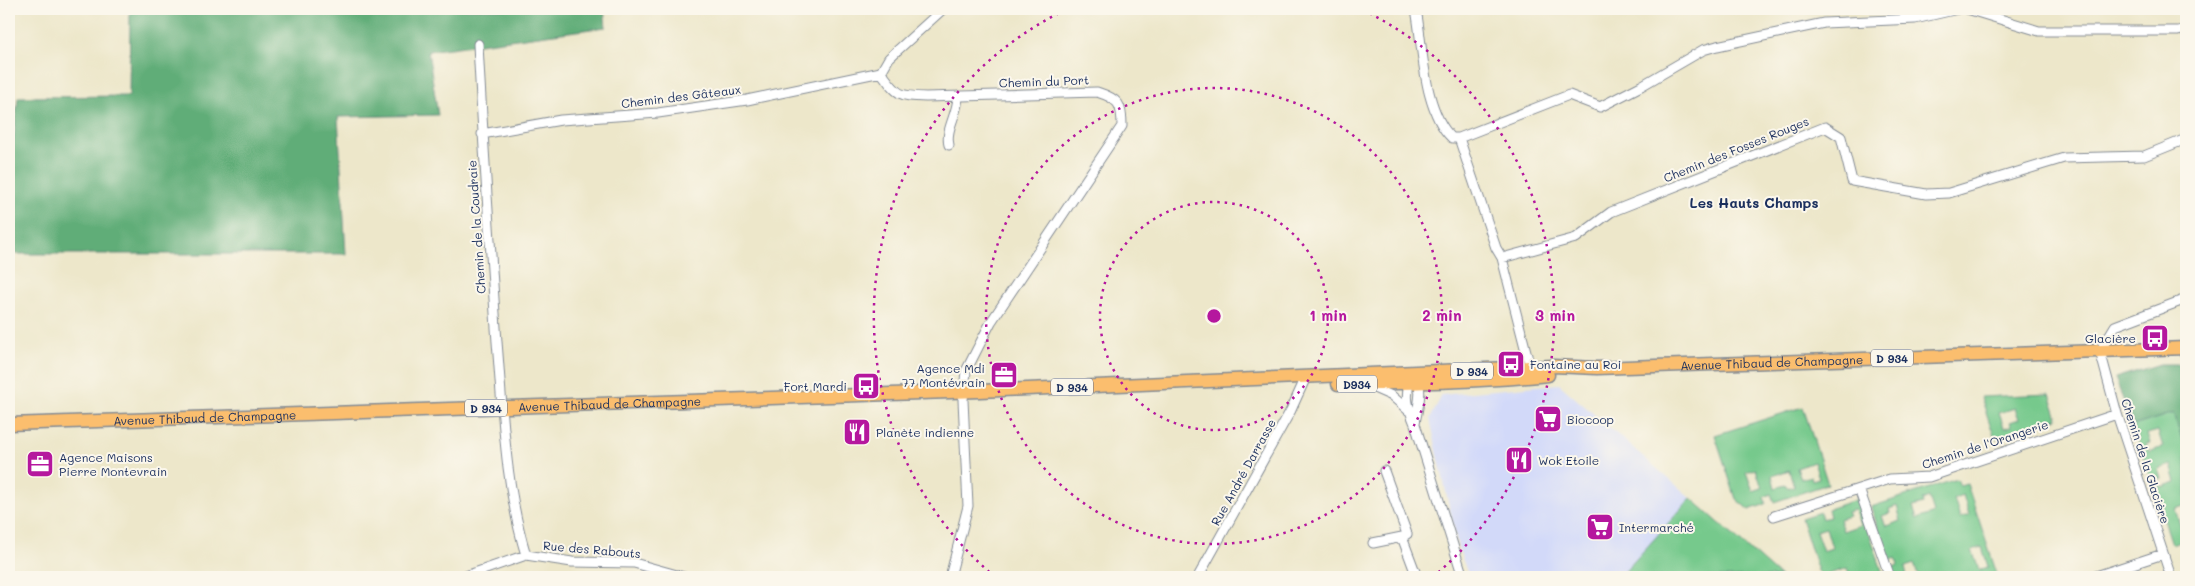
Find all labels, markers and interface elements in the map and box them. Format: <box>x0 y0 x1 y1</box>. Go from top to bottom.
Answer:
street label: Chemin du Port <box>999 71 1089 91</box>
street label: Chemin des Gâteaux <box>620 81 742 111</box>
street label: Chemin des Fosses Rouges <box>1661 112 1811 186</box>
street label: Chemin de la Coudraie <box>463 160 489 294</box>
district label: Les Hauts Champs <box>1690 193 1818 212</box>
text: 1 min <box>1309 305 1347 325</box>
text: 2 min <box>1422 305 1462 325</box>
text: 3 min <box>1535 305 1575 325</box>
centre of rings <box>1205 307 1223 325</box>
bus stop icon: Glacière <box>2140 323 2170 353</box>
place label: Glacière <box>2085 330 2136 346</box>
bus stop icon: Fontaine au Roi <box>1496 349 1526 379</box>
road number: D 934 <box>1871 349 1913 366</box>
street label: Avenue Thibaud de Champagne <box>1680 351 1863 373</box>
place label: Fontaine au Roi <box>1530 356 1621 372</box>
place label: Agence Mdi 77 Montévrain <box>902 360 985 390</box>
office icon: Agence Mdi 77 Montévrain <box>989 360 1019 390</box>
road number: D 934 <box>1451 362 1493 380</box>
bus stop icon: Fort Mardi <box>851 371 881 401</box>
road number: D934 <box>1337 376 1377 392</box>
place label: Fort Mardi <box>784 378 847 394</box>
road number: D 934 <box>1051 378 1093 396</box>
street label: Avenue Thibaud de Champagne <box>518 392 701 415</box>
street label: Chemin de la Glacière <box>2118 396 2174 526</box>
road number: D 934 <box>465 399 507 416</box>
supermarket icon: Biocoop <box>1533 404 1563 434</box>
street label: Avenue Thibaud de Champagne <box>113 406 297 428</box>
place label: Biocoop <box>1567 411 1614 427</box>
street label: Rue André Darrasse <box>1207 416 1279 528</box>
street label: Chemin de l'Orangerie <box>1920 416 2050 472</box>
restaurant icon: Planète indienne <box>842 417 872 447</box>
place label: Planète indienne <box>876 424 974 440</box>
restaurant icon: Wok Etoile <box>1504 445 1534 475</box>
office icon: Agence Maisons Pierre Montevrain <box>25 449 55 479</box>
place label: Agence Maisons Pierre Montevrain <box>59 449 167 479</box>
place label: Wok Etoile <box>1538 452 1599 468</box>
supermarket icon: Intermarché <box>1585 512 1615 542</box>
place label: Intermarché <box>1619 519 1694 535</box>
street label: Rue des Rabouts <box>543 537 642 561</box>

